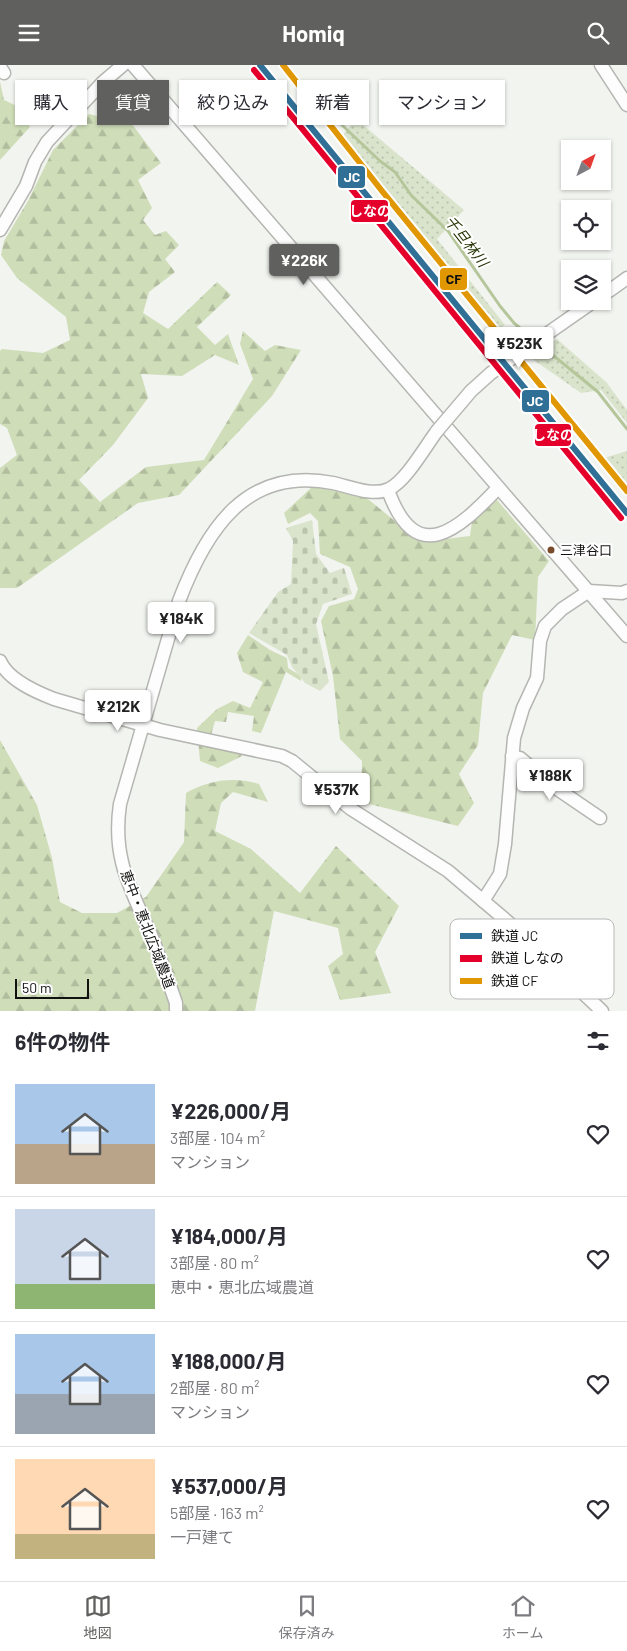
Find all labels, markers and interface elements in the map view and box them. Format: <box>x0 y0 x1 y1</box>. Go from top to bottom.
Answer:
icon: menu <box>15 19 43 47</box>
icon: search <box>584 19 612 47</box>
text: Homiq <box>282 20 345 46</box>
chip: 購入 <box>15 80 87 125</box>
chip: 賃貸 <box>97 80 169 125</box>
chip: 絞り込み <box>179 80 287 125</box>
chip: 新着 <box>297 80 369 125</box>
chip: マンション <box>379 80 505 125</box>
north arrow <box>561 140 611 190</box>
map controls <box>561 140 611 310</box>
line badge: JC <box>337 165 366 189</box>
text: JC <box>344 168 360 185</box>
line badge: しなの <box>350 199 389 223</box>
button: locate <box>561 200 611 250</box>
text: しなの <box>349 202 391 219</box>
water label: 千旦林川 <box>441 212 494 272</box>
pin: ¥226K <box>269 243 339 286</box>
text: ¥226K <box>280 250 328 269</box>
button: layers <box>561 260 611 310</box>
line badge: CF <box>439 267 468 291</box>
text: CF <box>446 270 462 287</box>
pin: ¥523K <box>484 327 554 369</box>
text: ¥523K <box>496 333 543 352</box>
line badge: JC <box>521 389 550 413</box>
text: JC <box>527 392 543 409</box>
line badge: しなの <box>534 423 572 447</box>
text: しなの <box>532 426 574 443</box>
place label: 三津谷口 <box>560 542 612 558</box>
marker: 三津谷口 <box>546 545 556 555</box>
pin: ¥184K <box>146 601 216 644</box>
text: ¥184K <box>159 608 204 627</box>
pin: ¥212K <box>83 689 153 732</box>
text: ¥212K <box>96 696 140 715</box>
pin: ¥188K <box>515 759 585 801</box>
text: ¥188K <box>528 765 572 784</box>
pin: ¥537K <box>301 773 371 815</box>
text: ¥537K <box>313 779 359 798</box>
street label: 恵中・恵北広域農道 <box>117 867 179 991</box>
legend <box>450 919 614 999</box>
text: 鉄道 JC <box>491 927 538 944</box>
text: 鉄道 しなの <box>491 949 564 966</box>
text: 鉄道 CF <box>491 972 538 989</box>
scale bar <box>15 976 89 999</box>
text: 50 m <box>22 979 51 996</box>
icon: filters <box>584 1027 612 1055</box>
text: 6件の物件 <box>15 1029 110 1054</box>
text: ¥226,000/月 <box>170 1098 291 1123</box>
icon: home <box>55 1104 115 1164</box>
icon: heart <box>584 1120 612 1148</box>
text: 3部屋 · 104 m² <box>170 1128 265 1147</box>
text: マンション <box>170 1152 250 1171</box>
text: ¥184,000/月 <box>170 1223 288 1248</box>
icon: home <box>55 1229 115 1289</box>
icon: heart <box>584 1245 612 1273</box>
text: 3部屋 · 80 m² <box>170 1253 259 1272</box>
text: 恵中・恵北広域農道 <box>170 1277 314 1296</box>
text: ¥188,000/月 <box>170 1348 286 1373</box>
icon: home <box>55 1354 115 1414</box>
icon: heart <box>584 1370 612 1398</box>
text: 2部屋 · 80 m² <box>170 1378 259 1397</box>
text: マンション <box>170 1402 250 1421</box>
text: ¥537,000/月 <box>170 1473 288 1498</box>
icon: home <box>55 1479 115 1539</box>
icon: heart <box>584 1495 612 1523</box>
text: 5部屋 · 163 m² <box>170 1503 264 1522</box>
text: 一戸建て <box>170 1527 234 1546</box>
tab: 地図 <box>84 1592 112 1642</box>
tab: 保存済み <box>279 1592 335 1642</box>
tab: ホーム <box>502 1592 543 1642</box>

